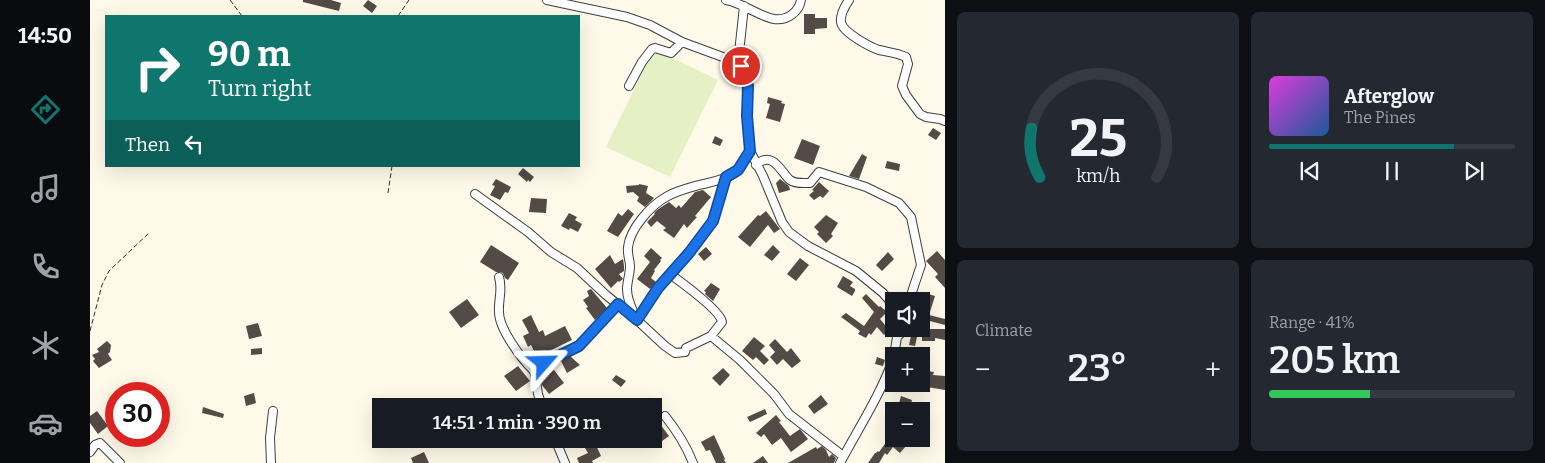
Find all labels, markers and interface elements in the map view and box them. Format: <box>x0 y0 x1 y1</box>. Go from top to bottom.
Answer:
text: 14:50 <box>18 22 72 49</box>
text: 90 m <box>208 33 291 75</box>
icon: right <box>125 35 190 100</box>
pin <box>720 45 762 87</box>
icon: arrive <box>727 52 755 80</box>
text: Turn right <box>208 75 311 102</box>
text: Afterglow <box>1344 85 1434 108</box>
icon: directions <box>28 92 63 127</box>
text: 25 <box>1069 107 1127 170</box>
text: The Pines <box>1344 108 1416 127</box>
icon: left <box>180 130 208 158</box>
text: Then <box>125 133 170 156</box>
icon: previous <box>1296 157 1324 185</box>
icon: pause <box>1378 157 1406 185</box>
icon: next <box>1460 157 1488 185</box>
text: km/h <box>1076 165 1120 187</box>
icon: music <box>28 171 63 206</box>
icon: phone <box>28 249 63 284</box>
map controls <box>885 292 930 447</box>
button: sound <box>885 292 930 337</box>
text: Range · 41% <box>1269 313 1355 332</box>
text: Climate <box>975 321 1033 340</box>
icon: climate <box>28 328 63 363</box>
position arrow <box>517 336 569 388</box>
text: 205 km <box>1269 337 1400 383</box>
text: 23° <box>1068 345 1128 391</box>
button: + <box>885 347 930 392</box>
text: − <box>975 353 990 386</box>
text: + <box>1205 353 1221 386</box>
speed limit sign: 30 <box>105 382 170 447</box>
button: − <box>885 402 930 447</box>
icon: car <box>28 406 63 441</box>
text: 14:51 · 1 min · 390 m <box>433 411 601 434</box>

